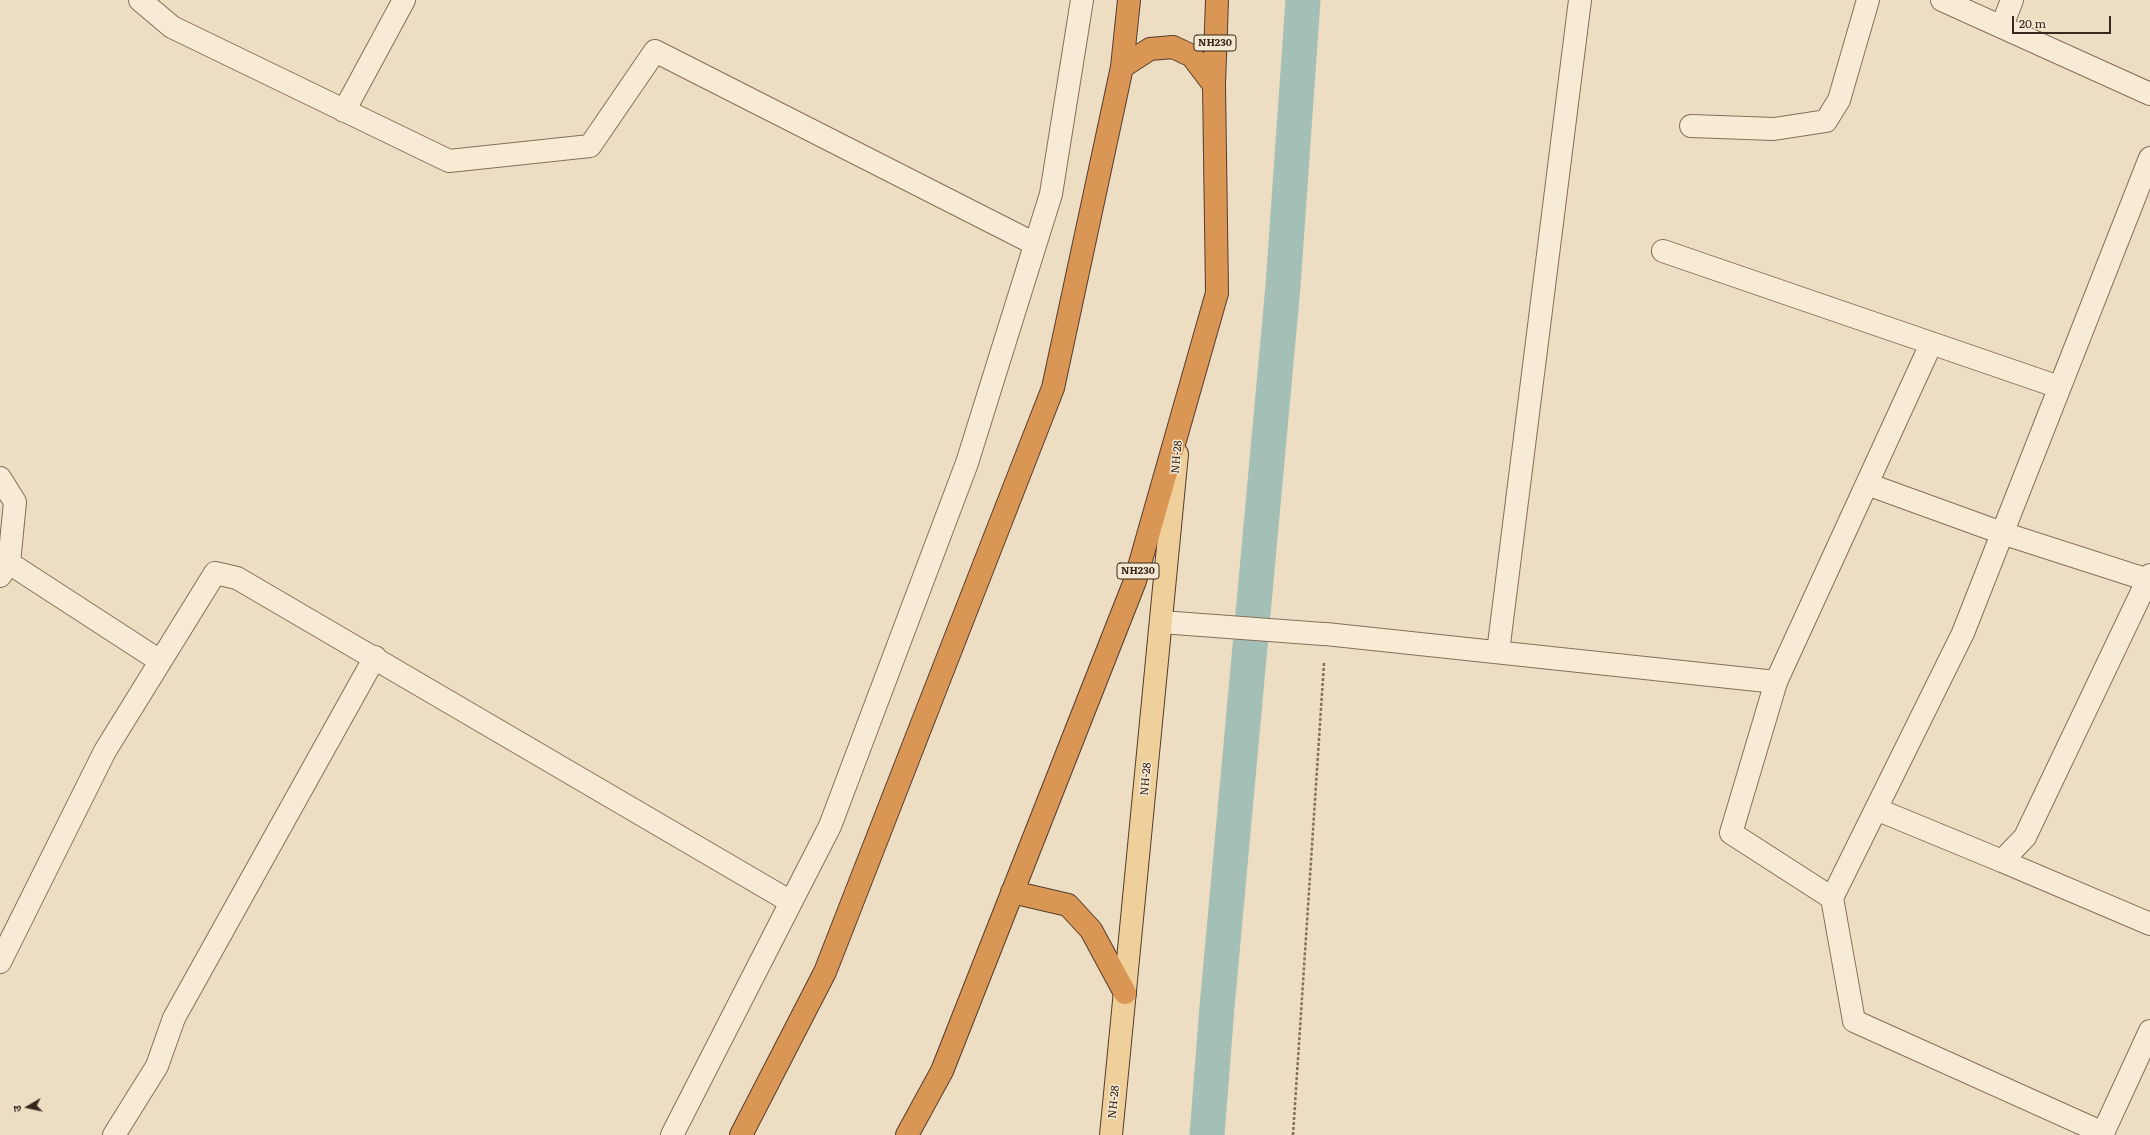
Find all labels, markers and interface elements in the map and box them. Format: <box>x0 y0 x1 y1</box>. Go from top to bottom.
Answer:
scale bar <box>2014 8 2113 34</box>
text: 20 m <box>2019 14 2046 32</box>
road number: NH230 <box>1194 35 1236 51</box>
street label: NH-28 <box>1169 440 1185 474</box>
road number: NH230 <box>1117 563 1159 579</box>
street label: NH-28 <box>1138 762 1154 796</box>
street label: NH-28 <box>1106 1085 1122 1119</box>
north arrow <box>8 1087 48 1127</box>
text: उ <box>8 1104 25 1113</box>

